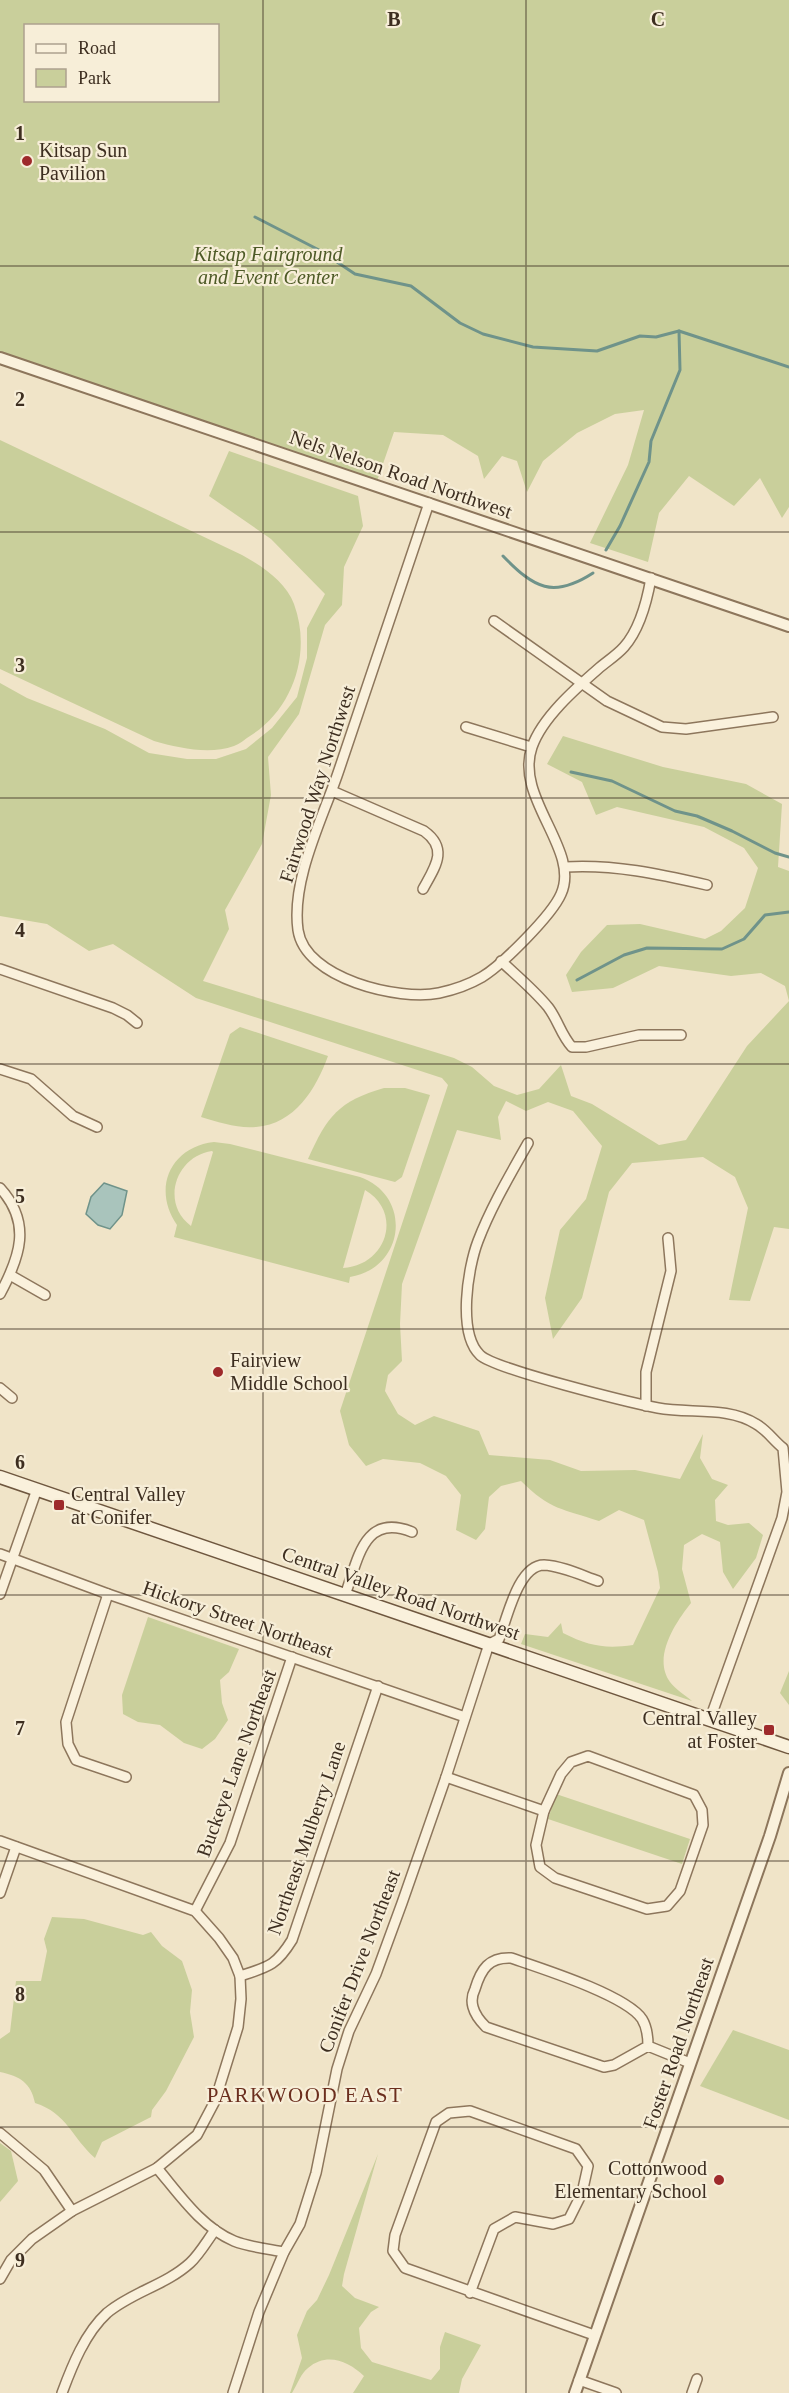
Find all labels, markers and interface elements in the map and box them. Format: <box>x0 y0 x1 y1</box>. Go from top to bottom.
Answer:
text: B <box>387 8 401 30</box>
text: C <box>651 8 665 30</box>
legend <box>24 24 219 102</box>
text: Road <box>78 38 116 58</box>
text: Park <box>78 68 111 88</box>
text: 1 <box>15 122 25 144</box>
place label: Kitsap Sun Pavilion <box>39 139 127 184</box>
marker: Kitsap Sun Pavilion <box>20 154 34 168</box>
park label: Kitsap Fairground and Event Center <box>192 243 344 288</box>
text: 2 <box>15 388 25 410</box>
street label: Nels Nelson Road Northwest <box>287 426 516 523</box>
text: 3 <box>15 654 25 676</box>
street label: Fairwood Way Northwest <box>275 682 360 886</box>
text: 4 <box>15 919 25 941</box>
text: 5 <box>15 1185 25 1207</box>
place label: Fairview Middle School <box>230 1349 349 1394</box>
marker: Fairview Middle School <box>211 1365 225 1379</box>
text: 6 <box>15 1451 25 1473</box>
place label: Central Valley at Conifer <box>71 1483 186 1528</box>
marker: Central Valley at Conifer <box>52 1498 66 1512</box>
street label: Central Valley Road Northwest <box>279 1542 523 1645</box>
street label: Hickory Street Northeast <box>140 1576 337 1663</box>
street label: Buckeye Lane Northeast <box>192 1666 281 1860</box>
place label: Central Valley at Foster <box>642 1707 757 1752</box>
text: 7 <box>15 1717 25 1739</box>
marker: Central Valley at Foster <box>762 1723 776 1737</box>
street label: Northeast Mulberry Lane <box>263 1738 350 1938</box>
street label: Conifer Drive Northeast <box>314 1866 404 2056</box>
street label: Foster Road Northeast <box>638 1954 718 2132</box>
text: 8 <box>15 1983 25 2005</box>
district label: PARKWOOD EAST <box>207 2083 403 2107</box>
place label: Cottonwood Elementary School <box>554 2157 707 2203</box>
marker: Cottonwood Elementary School <box>712 2173 726 2187</box>
text: 9 <box>15 2249 25 2271</box>

